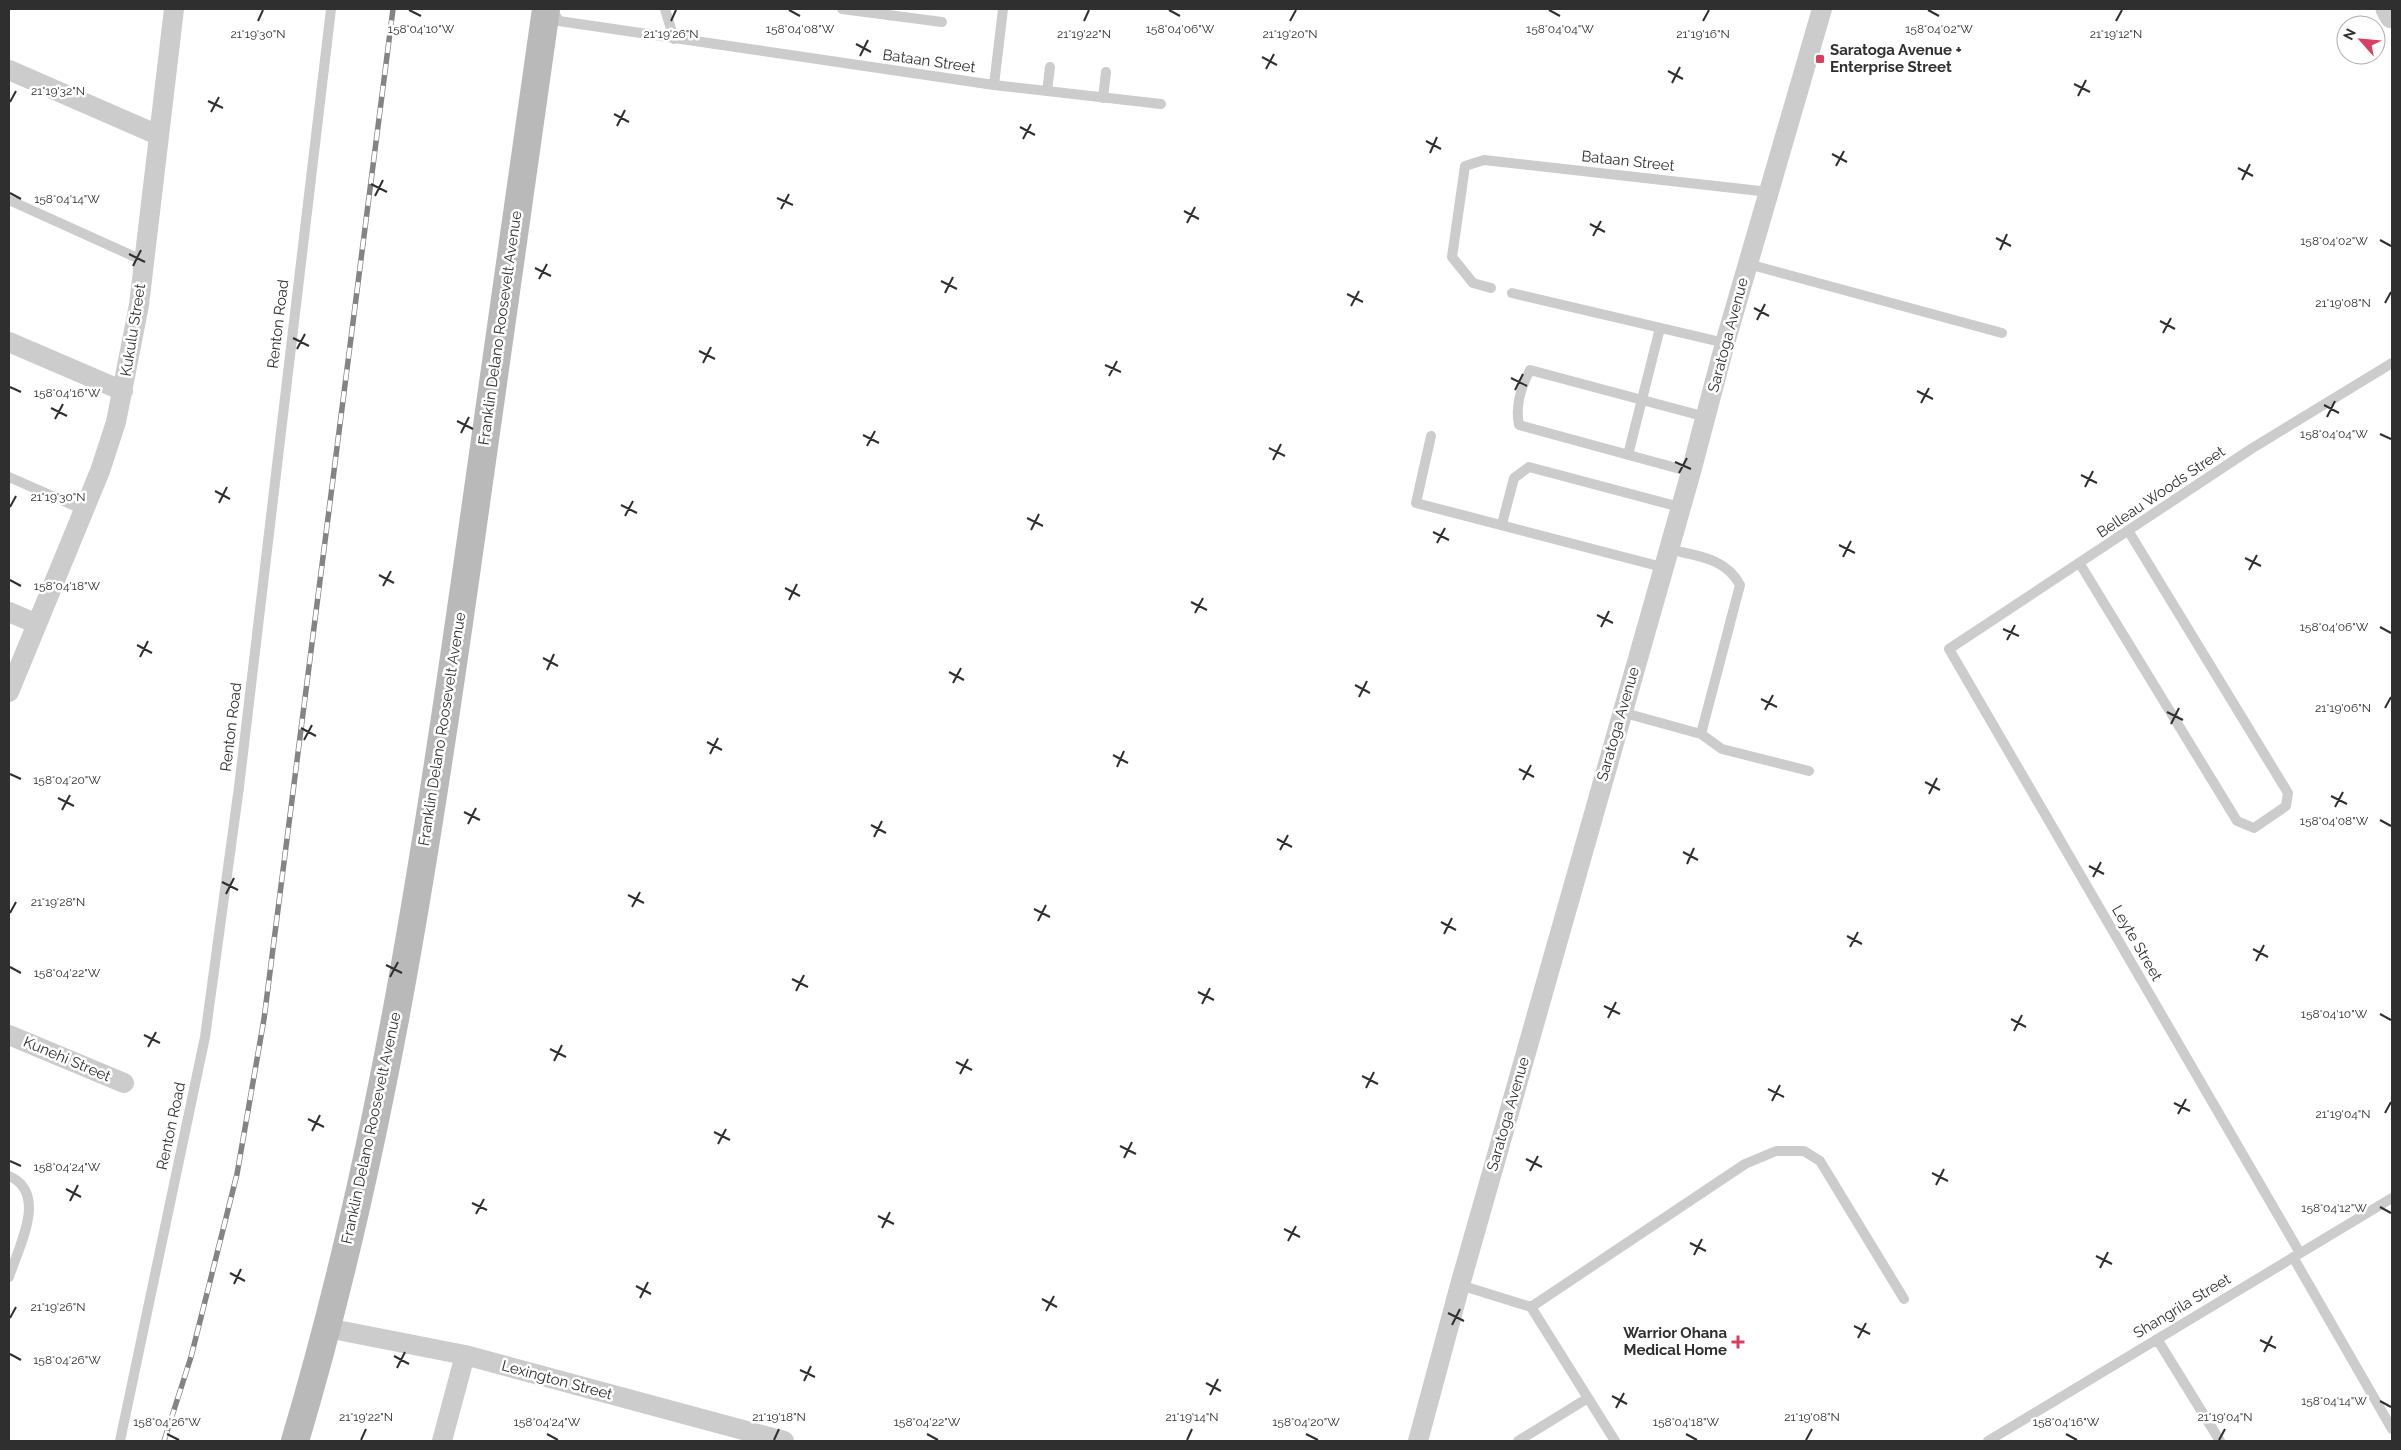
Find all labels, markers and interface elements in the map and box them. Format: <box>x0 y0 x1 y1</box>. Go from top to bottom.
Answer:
north arrow <box>2336 15 2386 65</box>
text: 158°04'10"W <box>388 22 455 36</box>
text: 158°04'08"W <box>766 22 835 36</box>
text: 158°04'06"W <box>1146 22 1215 36</box>
text: 158°04'04"W <box>1526 22 1594 36</box>
text: 158°04'02"W <box>1905 22 1973 36</box>
text: N <box>2340 26 2359 42</box>
text: 21°19'30"N <box>231 27 285 41</box>
text: 21°19'26"N <box>644 27 698 41</box>
text: 21°19'22"N <box>1057 27 1111 41</box>
text: 21°19'20"N <box>1263 27 1317 41</box>
text: 21°19'16"N <box>1676 27 1730 41</box>
text: 21°19'12"N <box>2090 27 2142 41</box>
place label: Saratoga Avenue + Enterprise Street <box>1830 41 1962 76</box>
street label: Bataan Street <box>881 46 977 76</box>
marker: Saratoga Avenue + Enterprise Street <box>1814 53 1826 65</box>
text: 21°19'32"N <box>31 84 85 98</box>
street label: Bataan Street <box>1580 147 1676 175</box>
text: 158°04'14"W <box>34 192 100 206</box>
street label: Franklin Delano Roosevelt Avenue <box>475 209 525 446</box>
text: 158°04'02"W <box>2300 234 2368 248</box>
street label: Saratoga Avenue <box>1704 276 1752 394</box>
street label: Renton Road <box>264 279 292 369</box>
street label: Kukulu Street <box>117 282 149 378</box>
text: 21°19'08"N <box>2315 296 2371 310</box>
text: 158°04'16"W <box>34 386 101 400</box>
text: 158°04'04"W <box>2300 427 2368 441</box>
street label: Belleau Woods Street <box>2094 442 2228 542</box>
text: 21°19'30"N <box>31 490 85 504</box>
text: 158°04'18"W <box>34 579 101 593</box>
street label: Franklin Delano Roosevelt Avenue <box>415 611 469 847</box>
text: 158°04'06"W <box>2300 620 2369 634</box>
street label: Saratoga Avenue <box>1593 665 1643 783</box>
street label: Renton Road <box>217 682 245 772</box>
text: 21°19'06"N <box>2315 701 2371 715</box>
text: 158°04'20"W <box>33 773 101 787</box>
text: 158°04'08"W <box>2300 814 2369 828</box>
text: 21°19'28"N <box>31 895 85 909</box>
street label: Leyte Street <box>2108 902 2166 984</box>
text: 158°04'22"W <box>34 966 101 980</box>
text: 158°04'10"W <box>2301 1007 2368 1021</box>
street label: Franklin Delano Roosevelt Avenue <box>338 1010 404 1246</box>
street label: Kunehi Street <box>21 1032 113 1086</box>
street label: Saratoga Avenue <box>1483 1055 1533 1173</box>
street label: Renton Road <box>153 1080 189 1172</box>
text: 21°19'04"N <box>2315 1107 2371 1121</box>
text: 158°04'24"W <box>34 1160 101 1174</box>
text: 158°04'12"W <box>2301 1201 2367 1215</box>
street label: Shangrila Street <box>2130 1270 2234 1342</box>
text: 21°19'26"N <box>31 1300 85 1314</box>
place label: Warrior Ohana Medical Home <box>1623 1324 1727 1359</box>
marker: Warrior Ohana Medical Home <box>1731 1335 1745 1349</box>
text: 158°04'26"W <box>33 1353 101 1367</box>
street label: Lexington Street <box>500 1357 614 1403</box>
text: 158°04'14"W <box>2301 1394 2367 1408</box>
text: 21°19'22"N <box>339 1410 393 1424</box>
text: 21°19'18"N <box>752 1410 806 1424</box>
text: 21°19'14"N <box>1166 1410 1218 1424</box>
text: 21°19'08"N <box>1784 1410 1840 1424</box>
text: 21°19'04"N <box>2197 1410 2253 1424</box>
text: 158°04'26"W <box>133 1415 201 1429</box>
text: 158°04'24"W <box>514 1415 581 1429</box>
text: 158°04'22"W <box>894 1415 961 1429</box>
text: 158°04'20"W <box>1272 1415 1340 1429</box>
text: 158°04'18"W <box>1653 1415 1720 1429</box>
text: 158°04'16"W <box>2033 1415 2100 1429</box>

